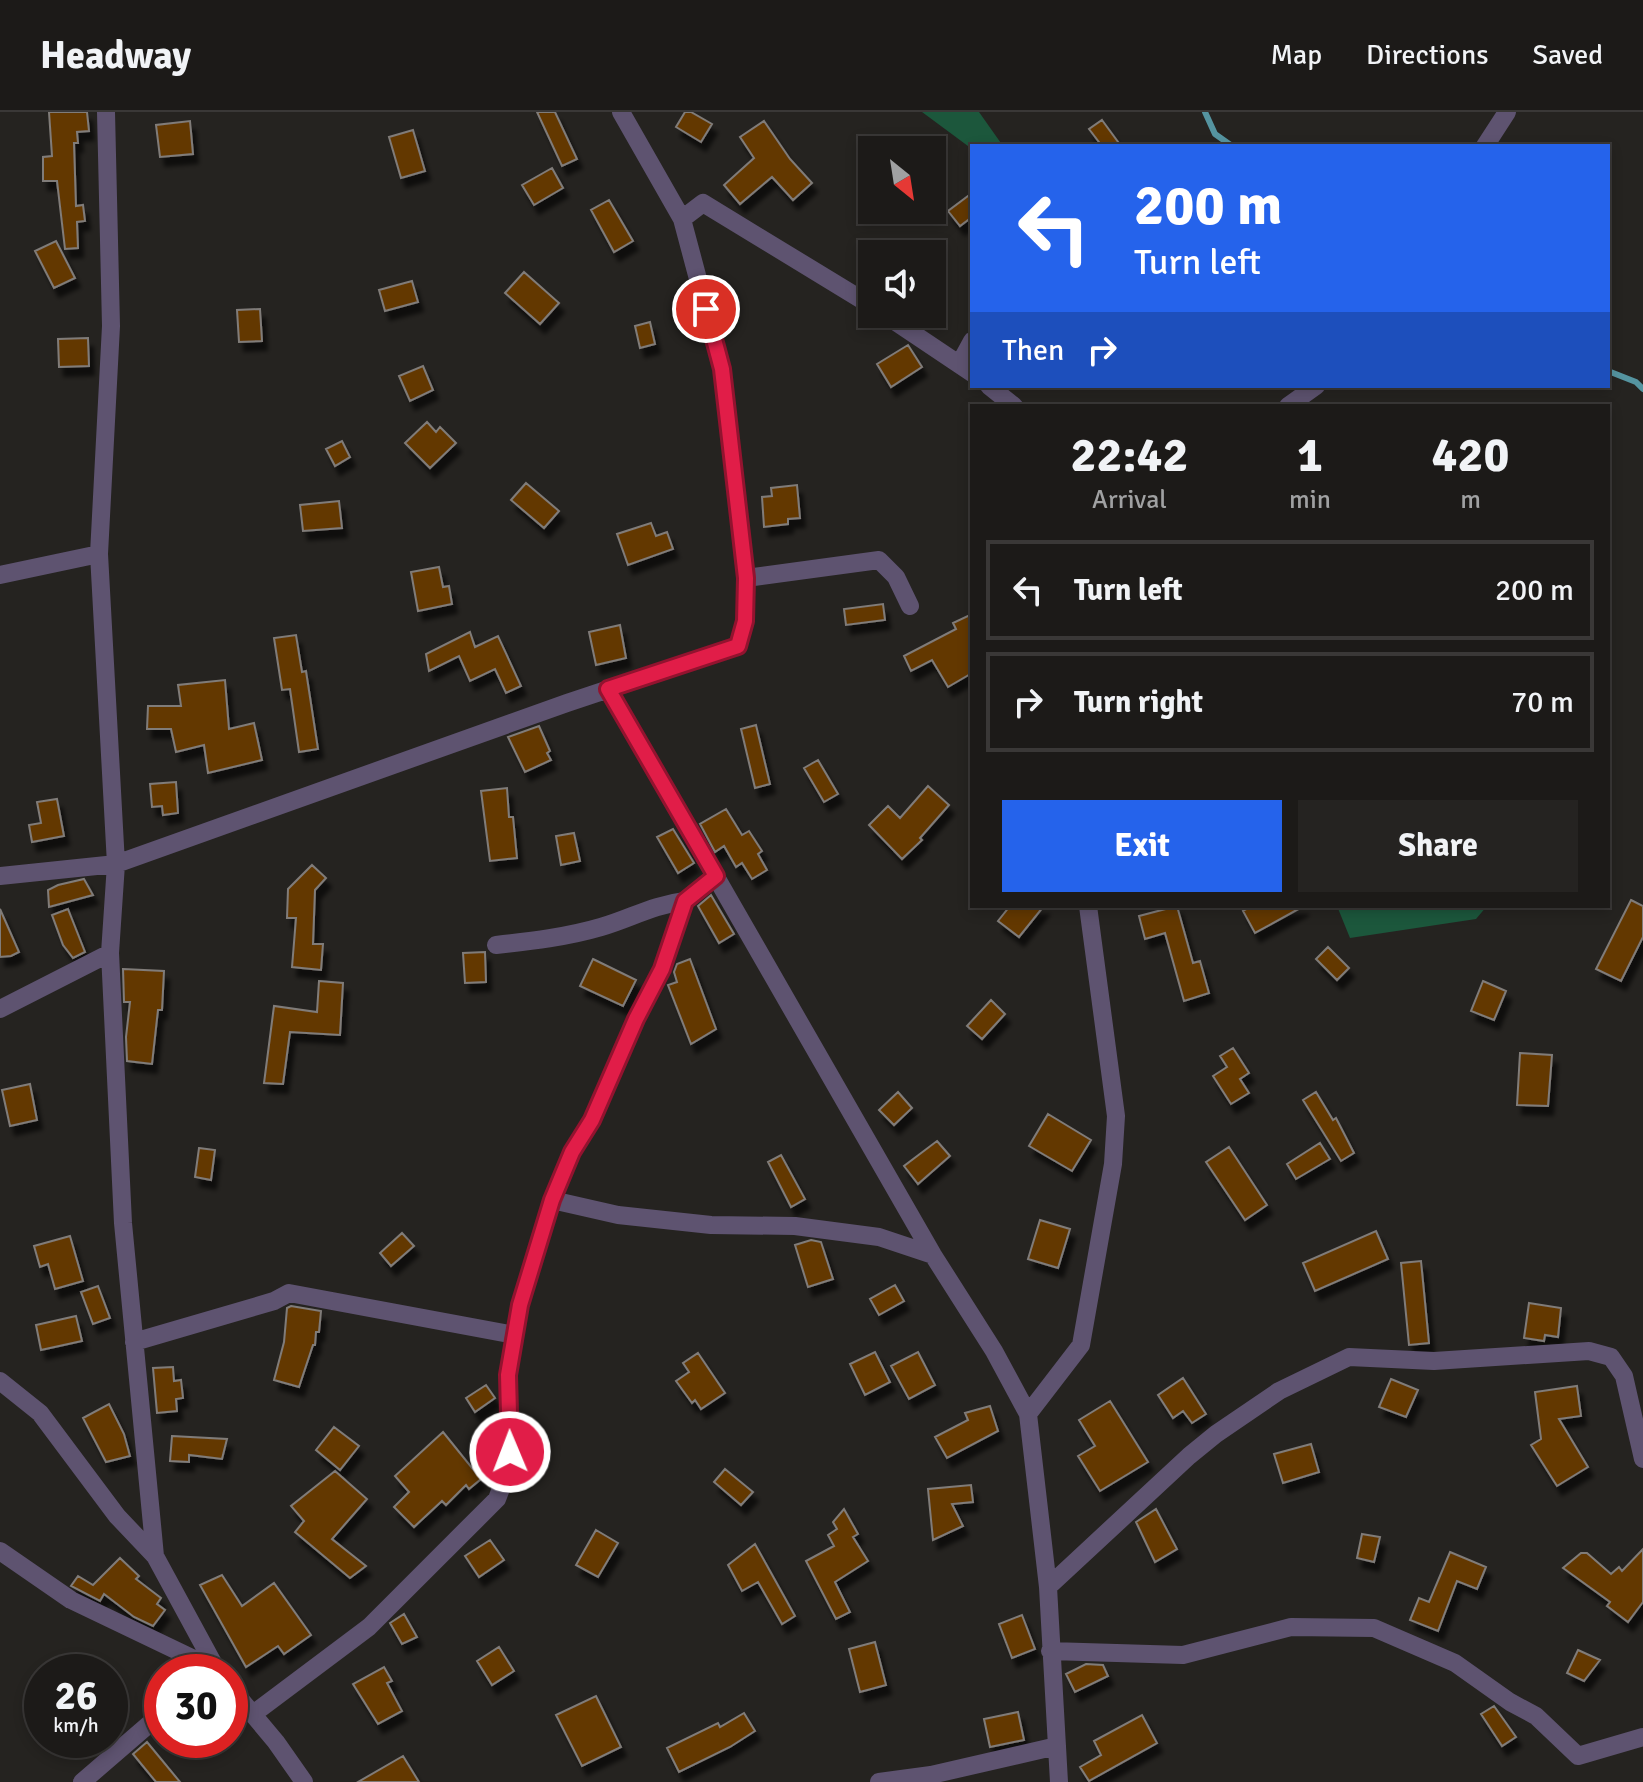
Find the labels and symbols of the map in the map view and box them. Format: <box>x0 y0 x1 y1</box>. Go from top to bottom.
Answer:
north arrow <box>858 136 946 224</box>
pin <box>672 275 740 343</box>
position arrow <box>468 1410 552 1494</box>
speed limit sign: 30 <box>144 1654 248 1758</box>

